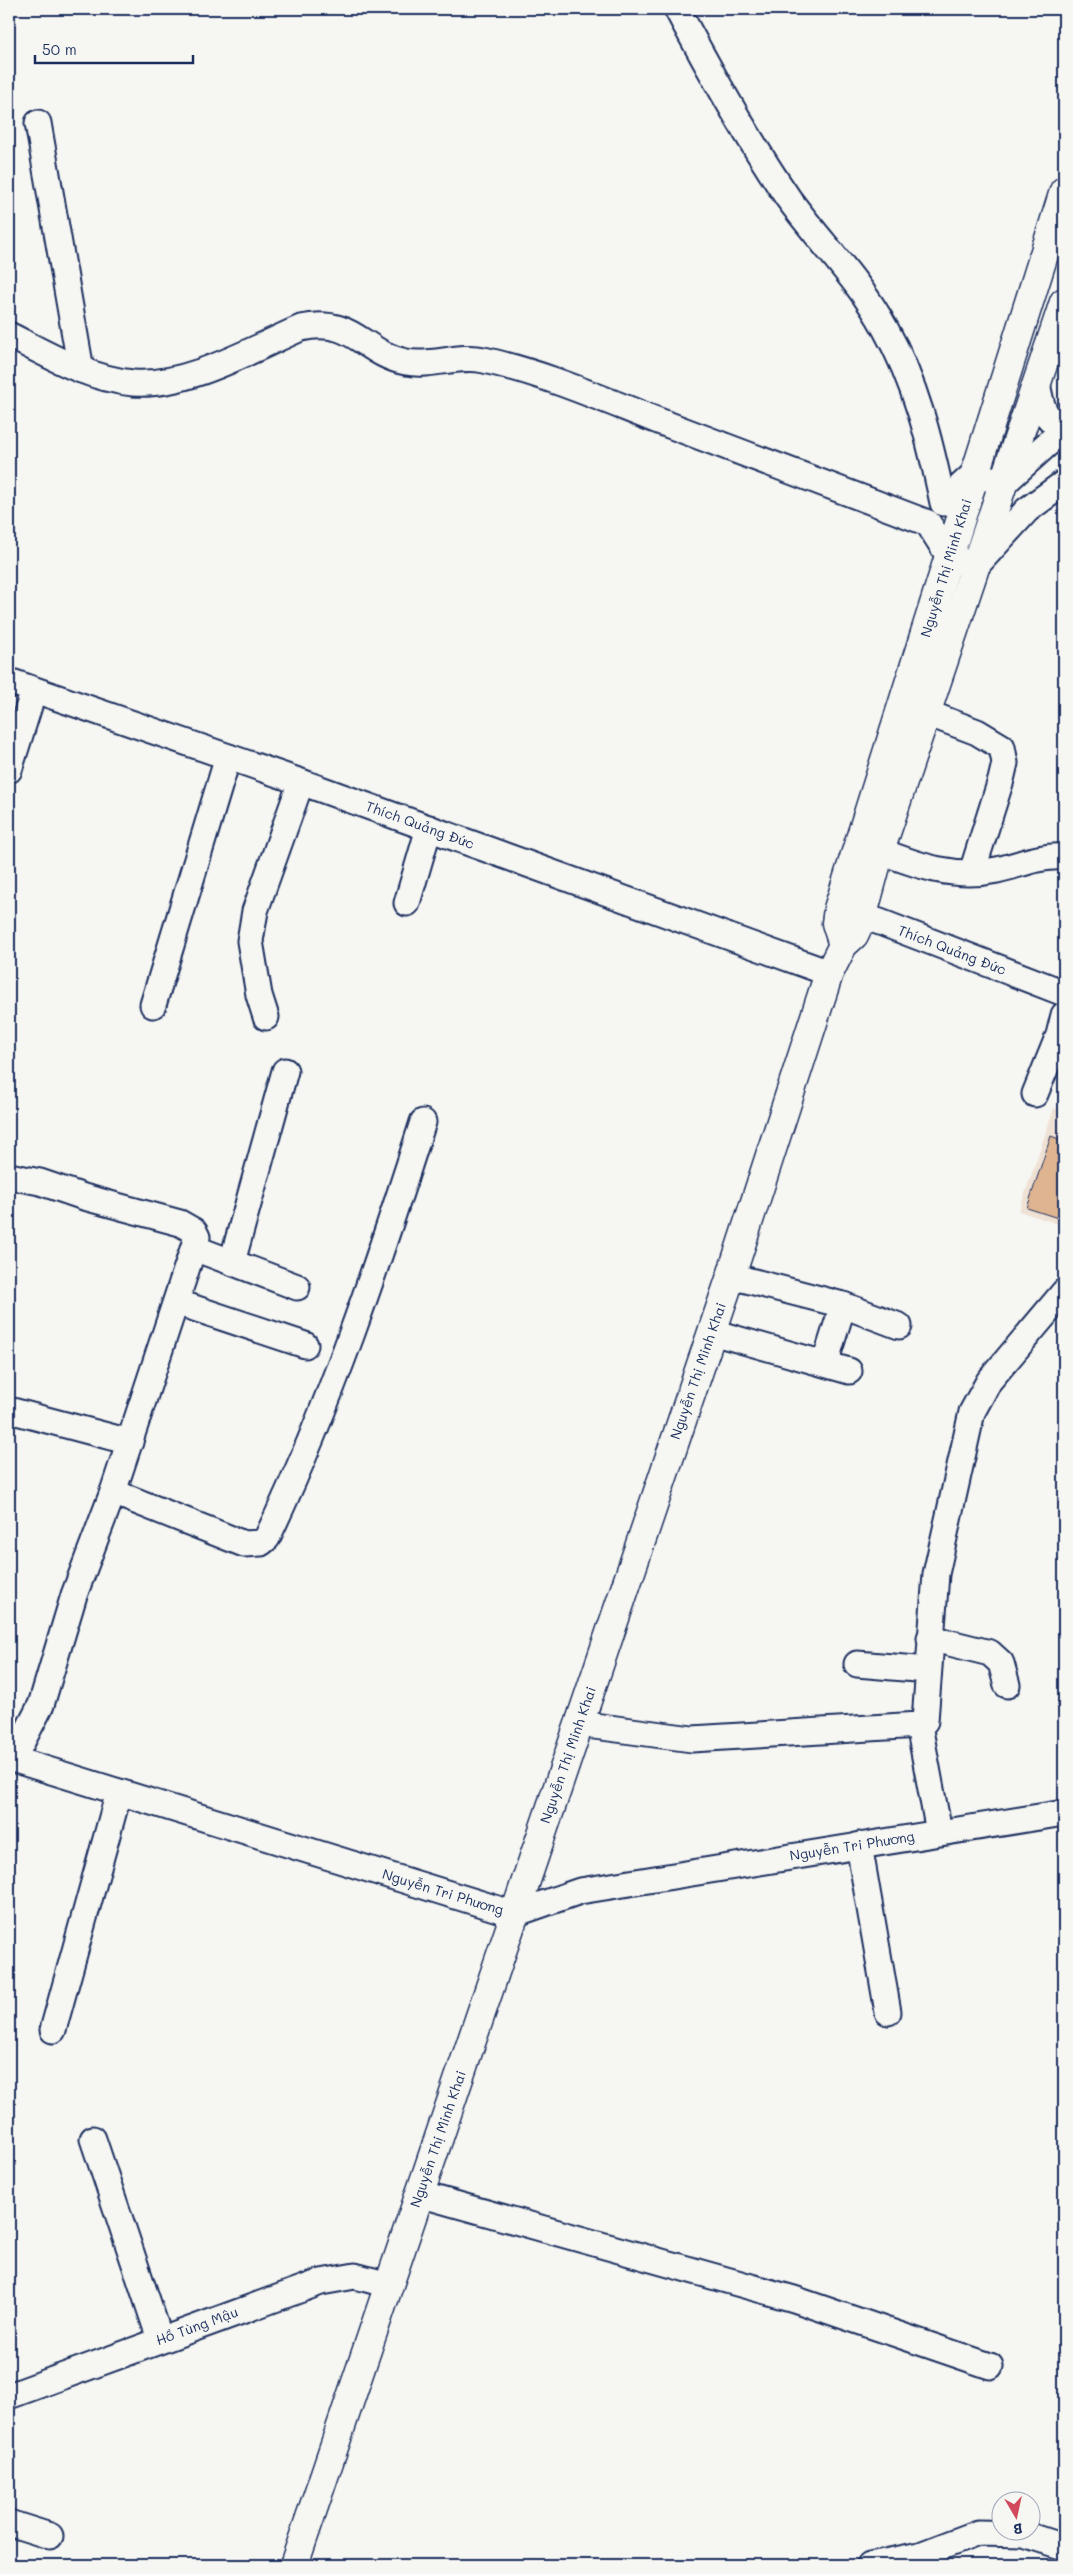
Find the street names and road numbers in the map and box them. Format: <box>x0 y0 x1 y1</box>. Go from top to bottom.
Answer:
street label: Nguyễn Thị Minh Khai <box>915 496 976 639</box>
street label: Thích Quảng Đức <box>363 796 477 853</box>
street label: Thích Quảng Đức <box>895 920 1009 979</box>
street label: Nguyễn Thị Minh Khai <box>665 1300 730 1442</box>
street label: Nguyễn Thị Minh Khai <box>535 1684 600 1826</box>
street label: Nguyễn Tri Phương <box>788 1826 916 1865</box>
street label: Nguyễn Tri Phương <box>380 1864 506 1919</box>
street label: Nguyễn Thị Minh Khai <box>405 2068 470 2210</box>
street label: Hồ Tùng Mậu <box>153 2302 241 2349</box>

